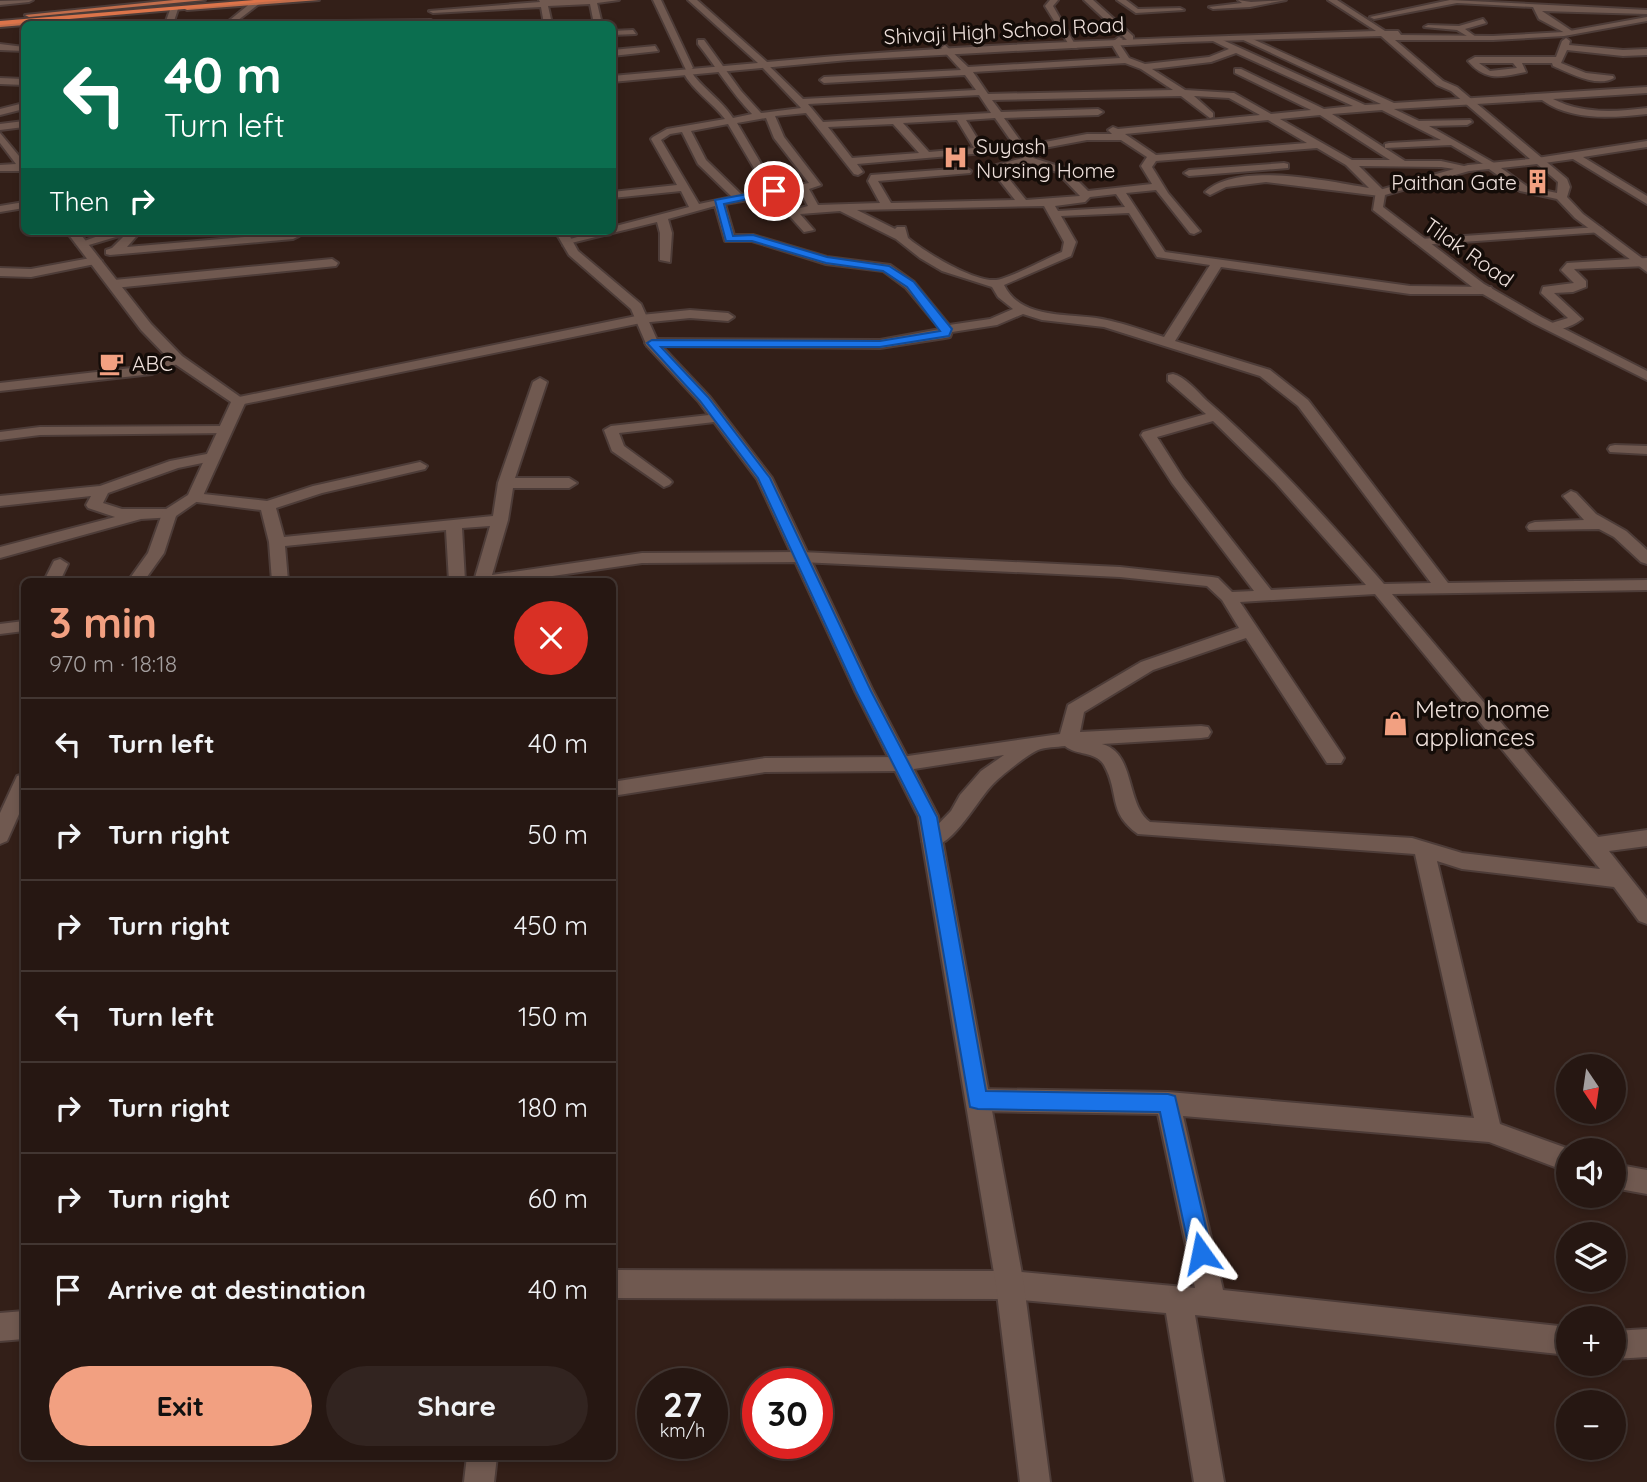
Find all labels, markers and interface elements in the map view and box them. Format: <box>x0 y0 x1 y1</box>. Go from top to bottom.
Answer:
street label: Shivaji High School Road <box>883 11 1125 49</box>
text: 40 m <box>164 44 282 105</box>
icon: left <box>49 49 140 140</box>
text: Turn left <box>164 105 285 145</box>
place label: Suyash Nursing Home <box>976 133 1115 183</box>
hospital icon: Suyash Nursing Home <box>942 144 970 172</box>
pin <box>744 161 804 221</box>
building icon: Paithan Gate <box>1523 168 1551 196</box>
place label: Paithan Gate <box>1391 169 1517 195</box>
icon: arrive <box>755 172 793 210</box>
icon: right <box>123 182 161 220</box>
text: Then <box>49 185 109 218</box>
street label: Tilak Road <box>1419 212 1519 292</box>
cafe icon: ABC <box>98 349 126 377</box>
place label: ABC <box>132 350 173 376</box>
text: 3 min <box>49 596 157 649</box>
button: close <box>514 601 588 675</box>
text: 970 m · 18:18 <box>49 649 177 678</box>
place label: Metro home appliances <box>1415 694 1550 752</box>
shop icon: Metro home appliances <box>1381 709 1409 737</box>
icon: left <box>49 725 87 763</box>
text: Turn left <box>108 727 215 760</box>
text: 40 m <box>528 727 588 760</box>
icon: right <box>49 816 87 854</box>
text: Turn right <box>108 818 230 851</box>
text: 50 m <box>528 818 588 851</box>
icon: right <box>49 907 87 945</box>
text: Turn right <box>108 909 230 942</box>
text: 450 m <box>514 909 588 942</box>
icon: left <box>49 998 87 1036</box>
text: Turn left <box>108 1000 215 1033</box>
text: 150 m <box>518 1000 588 1033</box>
north arrow <box>1556 1054 1626 1124</box>
map controls <box>1556 1054 1626 1460</box>
icon: right <box>49 1089 87 1127</box>
text: Turn right <box>108 1091 230 1124</box>
text: 180 m <box>518 1091 588 1124</box>
button: sound <box>1556 1138 1626 1208</box>
icon: right <box>49 1180 87 1218</box>
text: Turn right <box>108 1182 230 1215</box>
text: 60 m <box>528 1182 588 1215</box>
position arrow <box>1164 1216 1238 1290</box>
button: layers <box>1556 1222 1626 1292</box>
icon: arrive <box>49 1271 87 1309</box>
text: Arrive at destination <box>108 1273 366 1306</box>
text: 40 m <box>528 1273 588 1306</box>
button: + <box>1556 1306 1626 1376</box>
button: Exit <box>49 1366 312 1446</box>
button: Share <box>326 1366 588 1446</box>
speed limit sign: 30 <box>742 1368 833 1459</box>
text: 27 <box>663 1382 702 1426</box>
button: − <box>1556 1390 1626 1460</box>
text: km/h <box>660 1419 705 1442</box>

